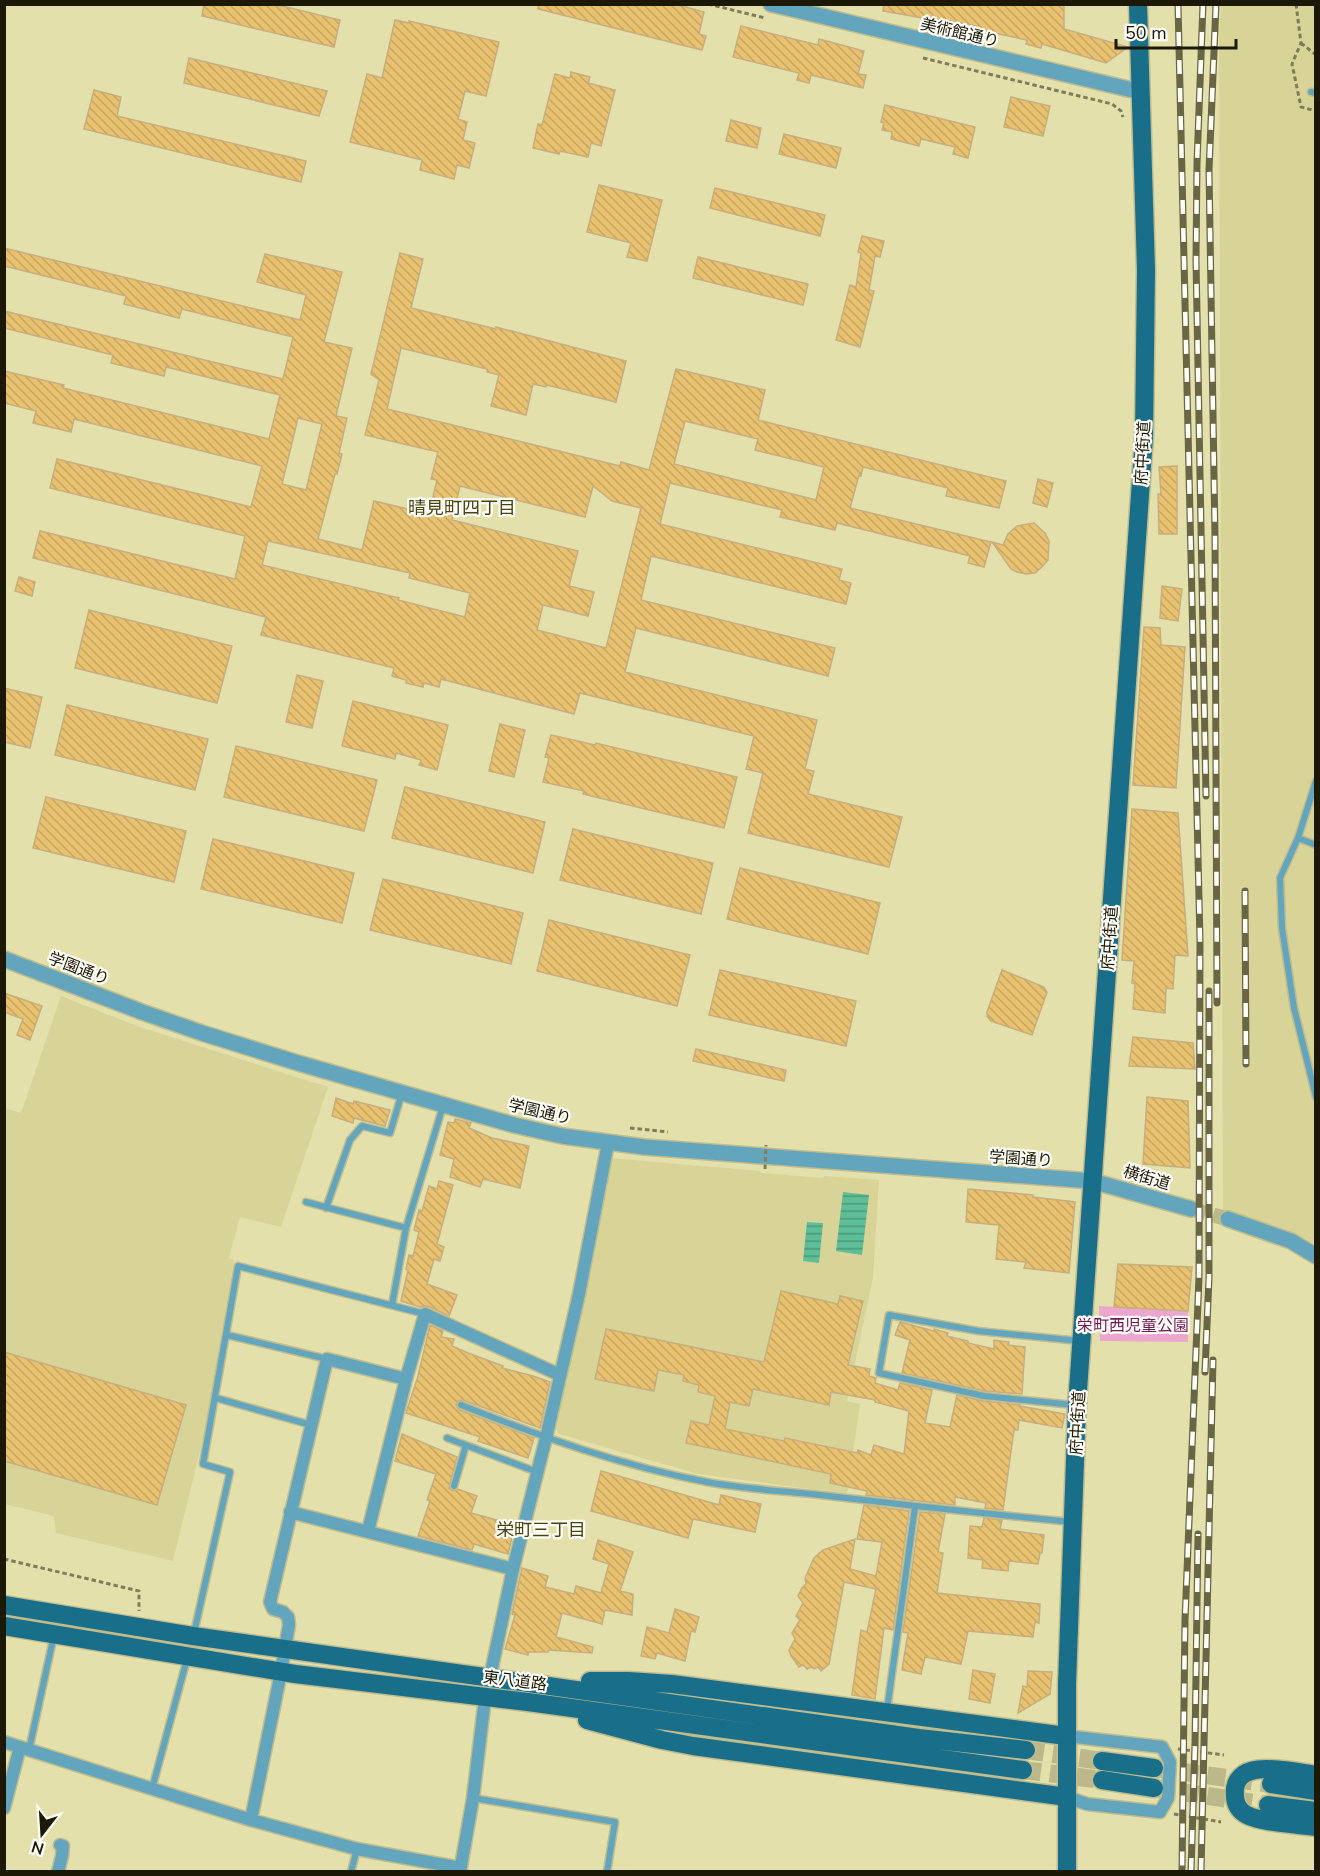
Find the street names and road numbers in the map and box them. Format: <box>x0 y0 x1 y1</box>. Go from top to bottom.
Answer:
street label: 美術館通り <box>918 13 1001 53</box>
street label: 府中街道 <box>1130 421 1156 486</box>
street label: 府中街道 <box>1097 905 1123 971</box>
street label: 学園通り <box>45 947 112 991</box>
street label: 学園通り <box>506 1094 573 1130</box>
street label: 学園通り <box>988 1146 1054 1172</box>
street label: 横街道 <box>1121 1160 1173 1195</box>
street label: 府中街道 <box>1065 1391 1091 1456</box>
street label: 東八道路 <box>482 1666 548 1696</box>

